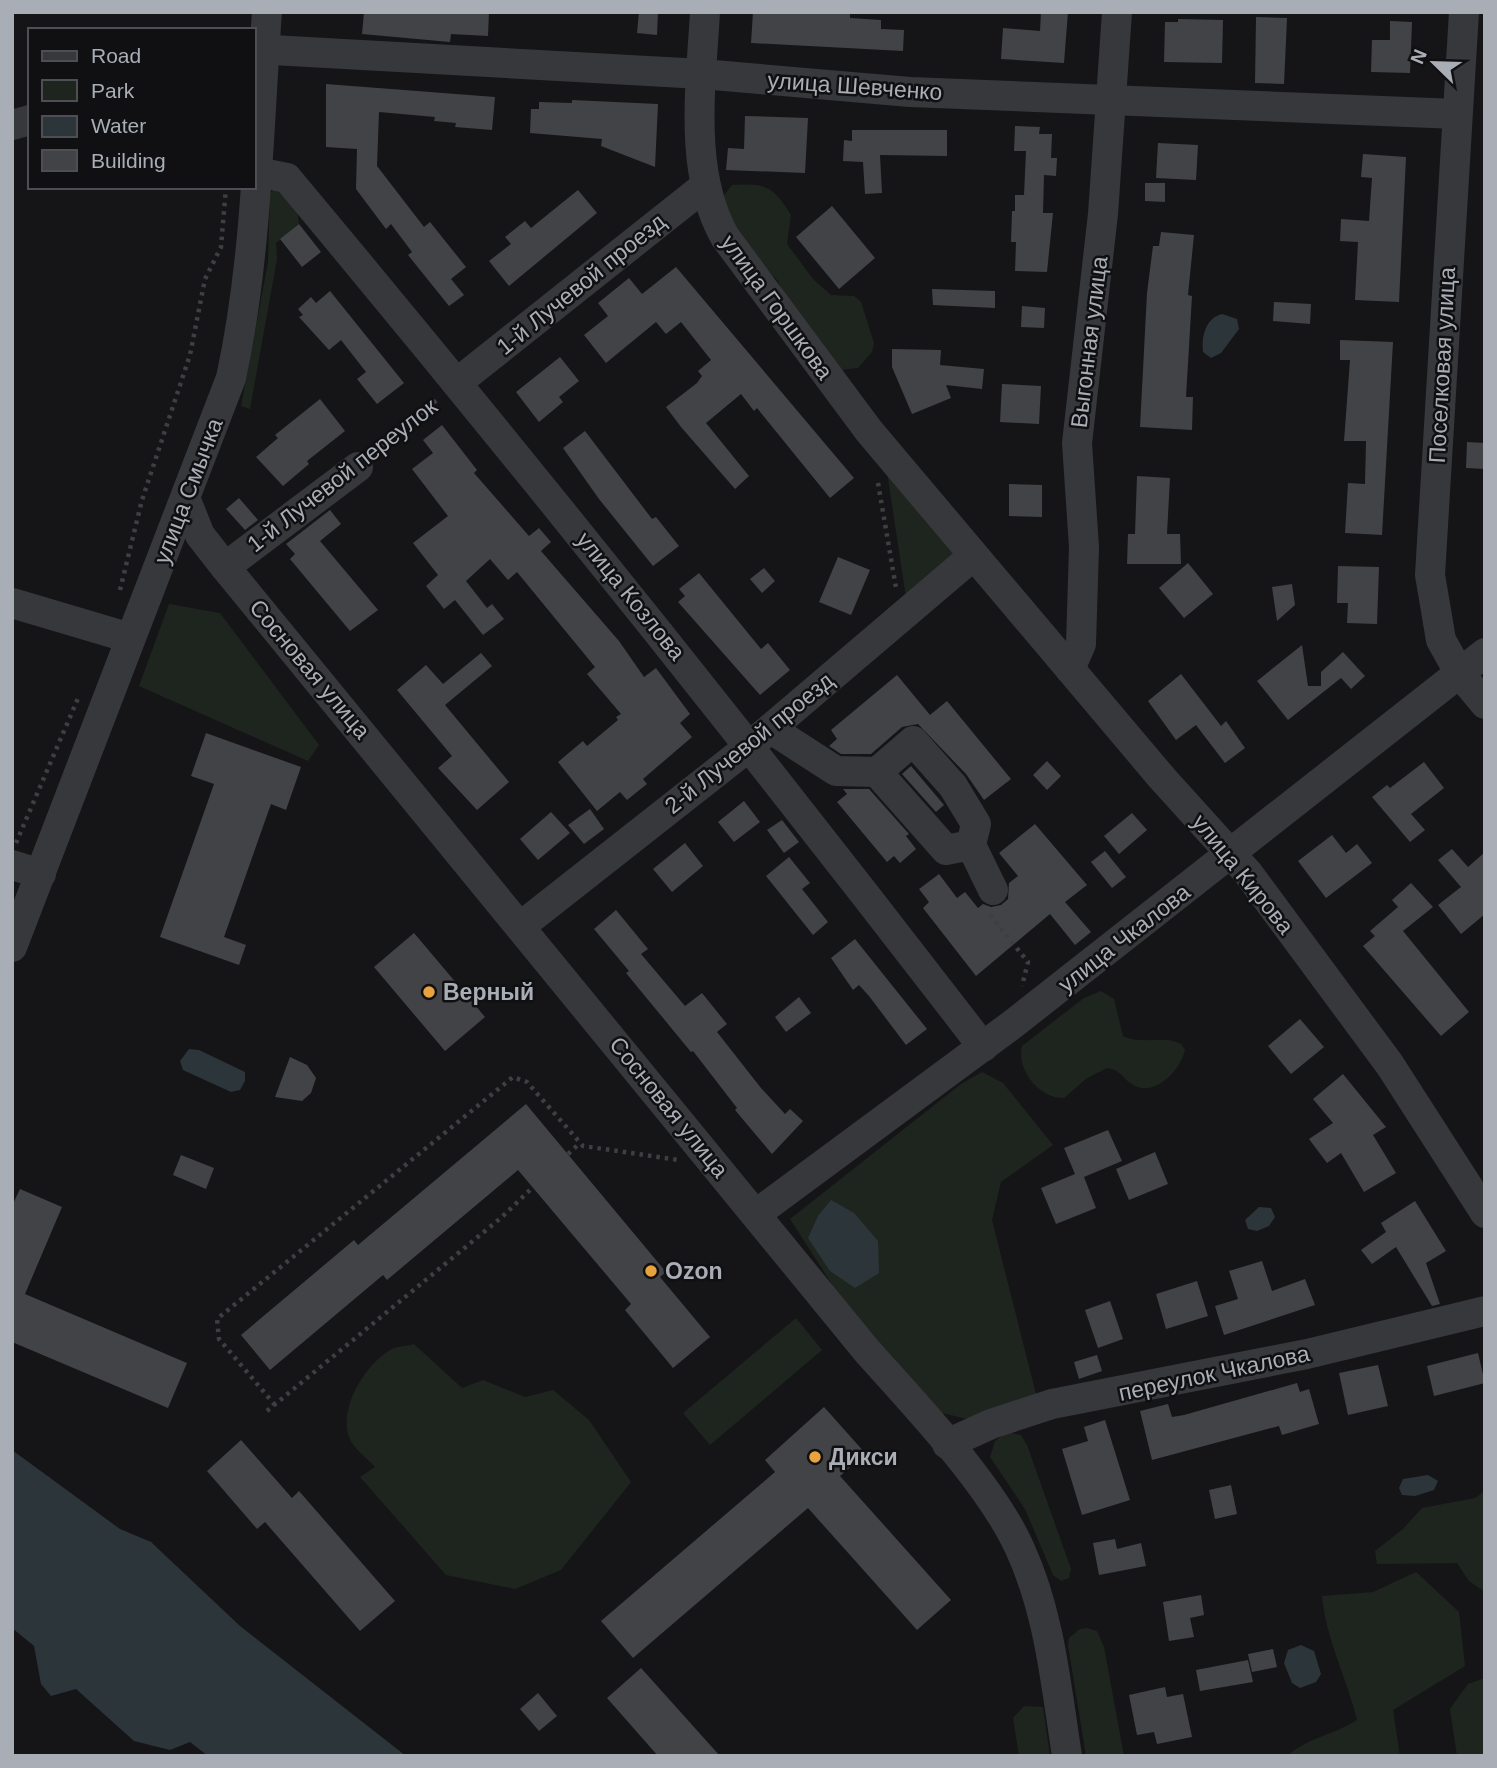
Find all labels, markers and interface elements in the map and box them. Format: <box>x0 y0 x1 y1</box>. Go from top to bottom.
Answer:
legend <box>28 28 256 189</box>
north arrow <box>1399 28 1469 98</box>
text: Road <box>91 44 141 67</box>
text: N <box>1406 46 1431 67</box>
street label: улица Шевченко <box>767 67 943 105</box>
text: Park <box>91 79 135 102</box>
text: Water <box>91 114 146 137</box>
text: Building <box>91 149 166 172</box>
street label: 1-й Лучевой проезд <box>492 208 671 360</box>
street label: улица Горшкова <box>716 230 838 385</box>
street label: Выгонная улица <box>1066 254 1112 429</box>
street label: Поселковая улица <box>1424 266 1460 464</box>
street label: 1-й Лучевой переулок <box>242 392 443 557</box>
street label: улица Смычка <box>148 414 228 568</box>
street label: улица Козлова <box>571 527 691 665</box>
street label: Сосновая улица <box>244 594 376 744</box>
street label: 2-й Лучевой проезд <box>660 667 839 819</box>
street label: улица Кирова <box>1187 809 1299 939</box>
street label: улица Чкалова <box>1053 879 1195 997</box>
place label: Верный <box>443 979 534 1005</box>
marker: Верный <box>421 984 437 1000</box>
street label: Сосновая улица <box>604 1032 734 1183</box>
place label: Ozon <box>665 1258 723 1284</box>
marker: Ozon <box>643 1263 659 1279</box>
street label: переулок Чкалова <box>1116 1340 1312 1406</box>
place label: Дикси <box>829 1444 898 1470</box>
marker: Дикси <box>807 1449 823 1465</box>

